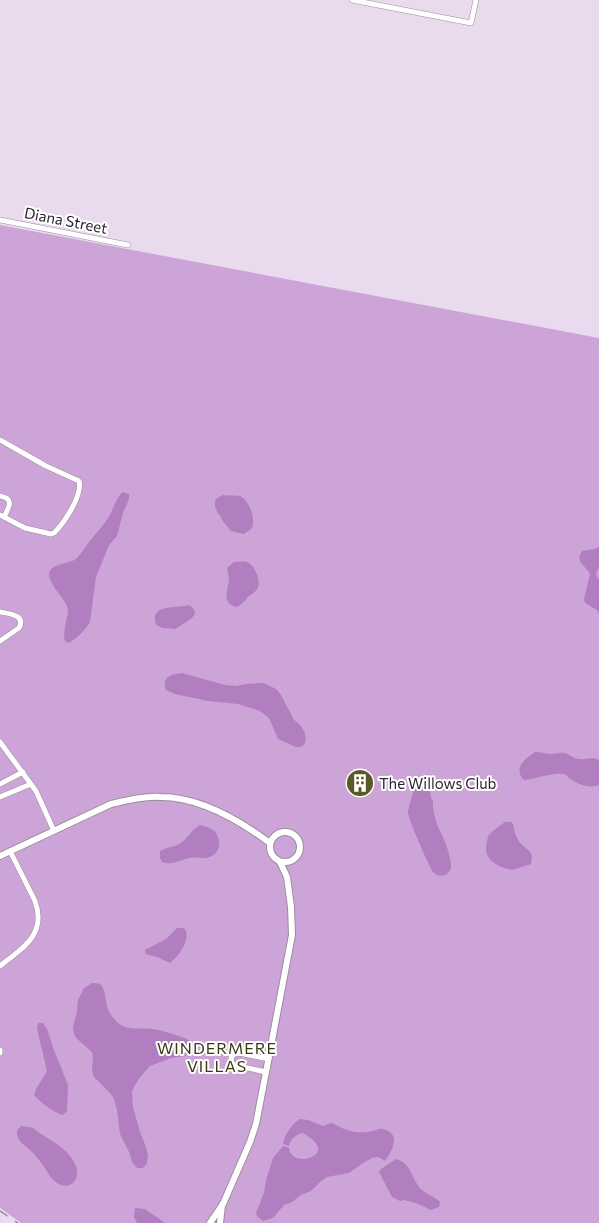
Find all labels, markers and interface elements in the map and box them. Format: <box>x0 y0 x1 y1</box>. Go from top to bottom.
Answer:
street label: Diana Street <box>23 203 109 237</box>
building icon: The Willows Club <box>345 768 375 798</box>
place label: The Willows Club <box>379 774 497 792</box>
district label: WINDERMERE VILLAS <box>157 1038 277 1075</box>

